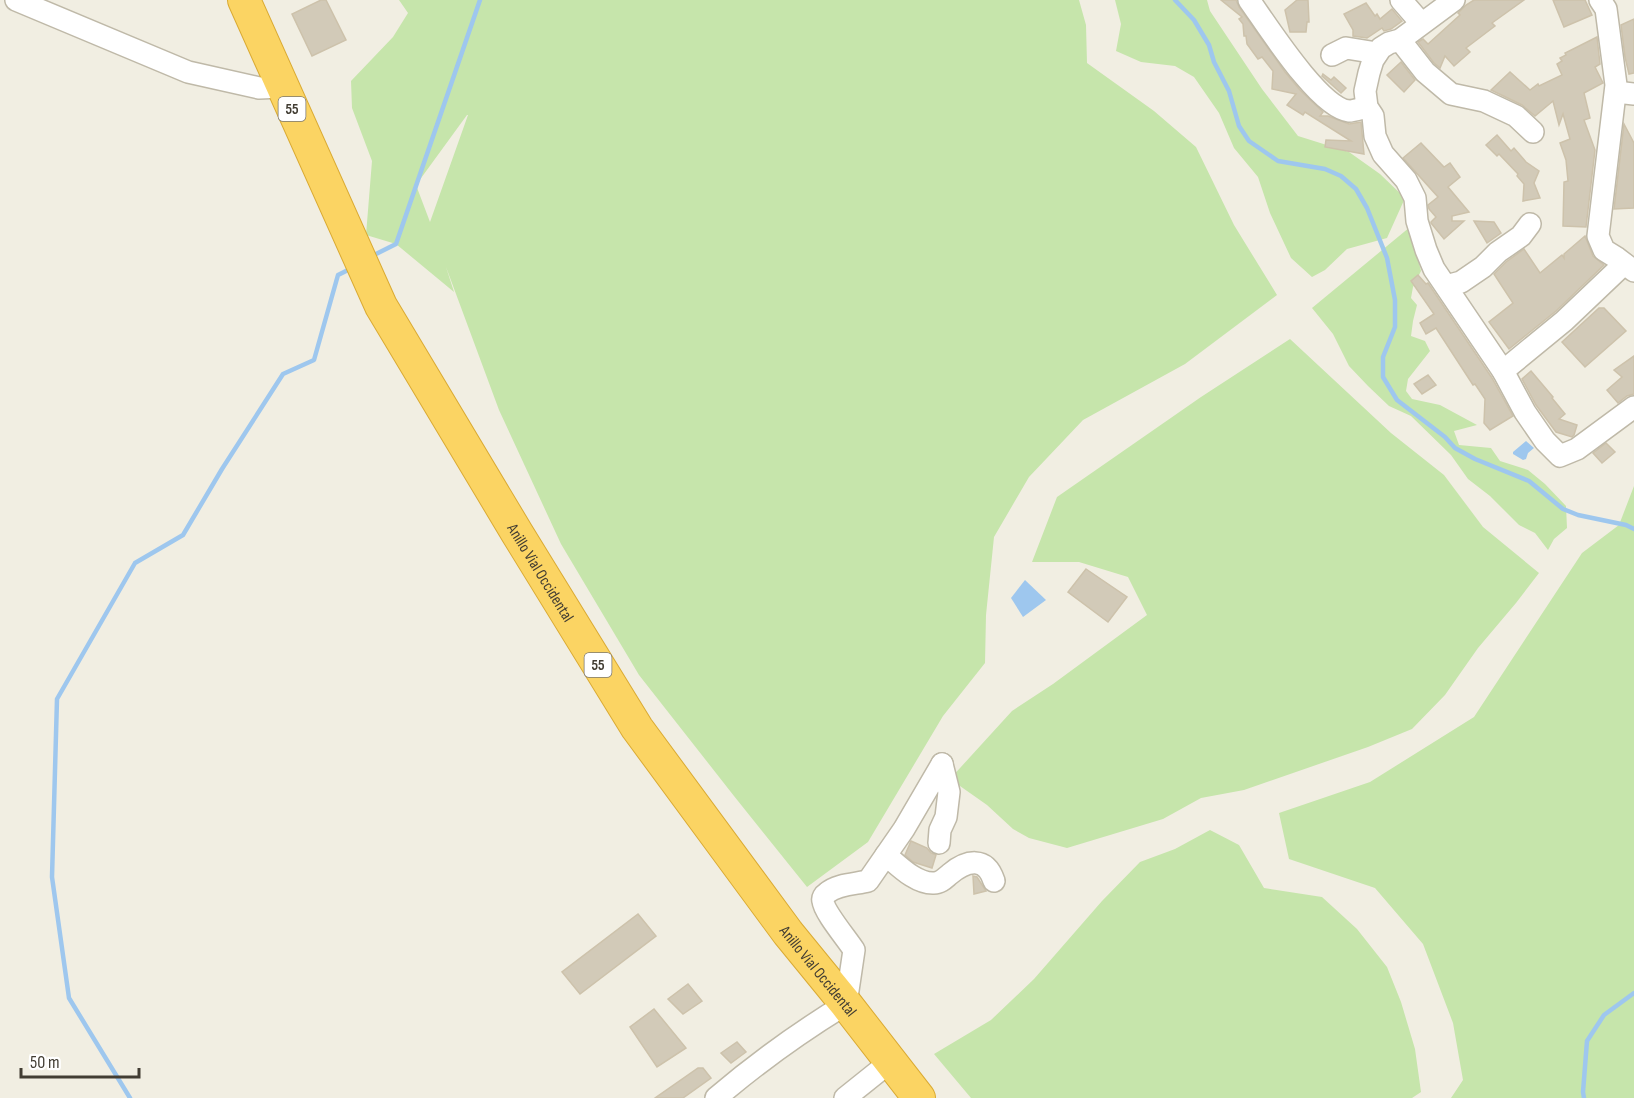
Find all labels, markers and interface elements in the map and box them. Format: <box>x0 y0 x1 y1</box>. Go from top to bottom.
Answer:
road number: 55 <box>278 97 306 121</box>
street label: Anillo Vial Occidental <box>502 520 577 626</box>
road number: 55 <box>584 653 612 677</box>
street label: Anillo Vial Occidental <box>774 922 860 1021</box>
scale bar <box>21 1041 140 1079</box>
text: 50 m <box>30 1052 60 1073</box>

